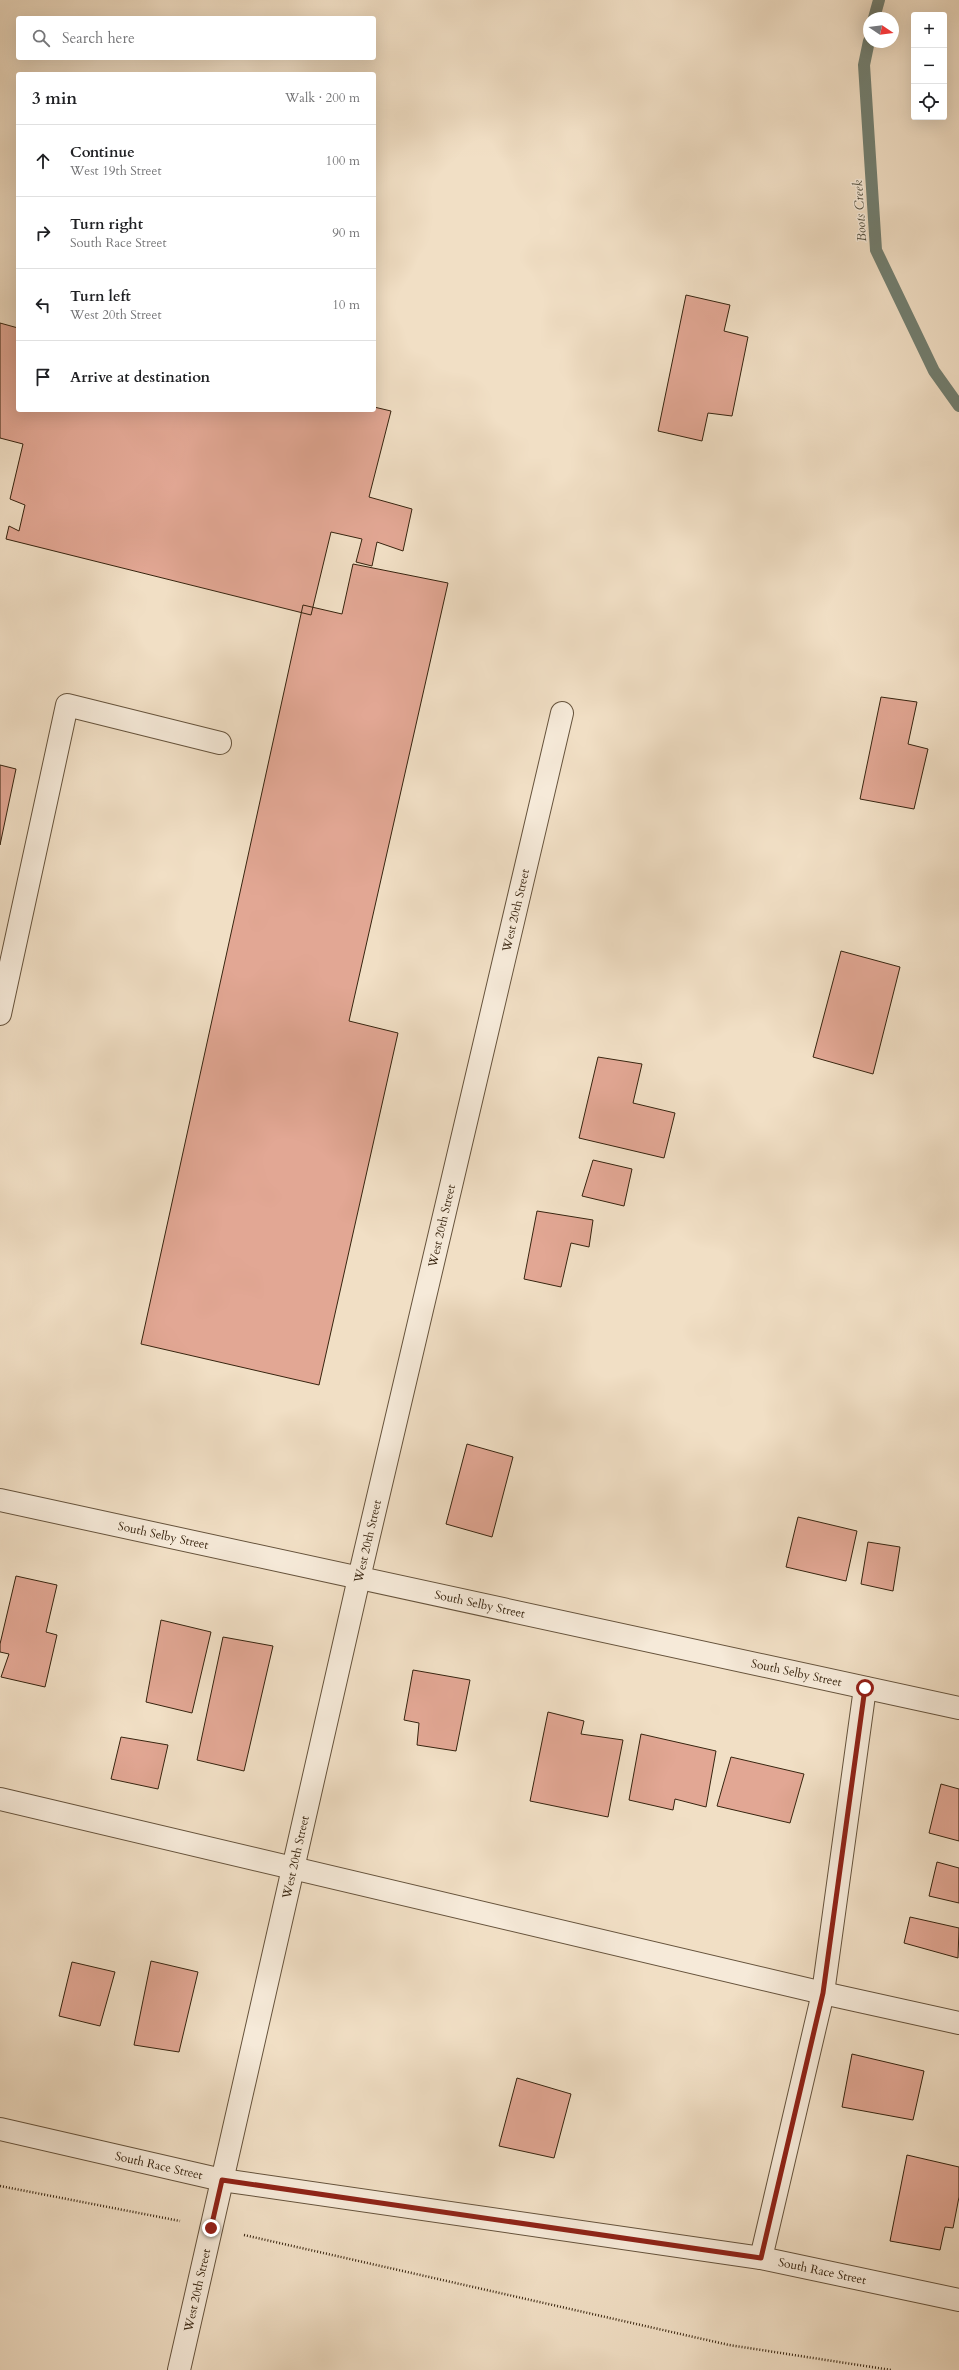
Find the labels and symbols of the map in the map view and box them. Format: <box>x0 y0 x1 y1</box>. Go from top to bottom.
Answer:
north arrow <box>863 12 899 48</box>
water label: Boots Creek <box>849 179 871 242</box>
street label: West 20th Street <box>498 867 533 954</box>
street label: West 20th Street <box>424 1183 459 1270</box>
street label: West 20th Street <box>350 1498 385 1585</box>
street label: South Selby Street <box>116 1518 210 1553</box>
street label: South Selby Street <box>433 1586 527 1622</box>
street label: South Selby Street <box>750 1655 843 1690</box>
route start <box>856 1679 874 1697</box>
street label: West 20th Street <box>278 1814 313 1901</box>
street label: South Race Street <box>114 2148 204 2183</box>
route end <box>202 2219 220 2237</box>
street label: West 20th Street <box>180 2247 214 2334</box>
street label: South Race Street <box>777 2254 868 2288</box>

